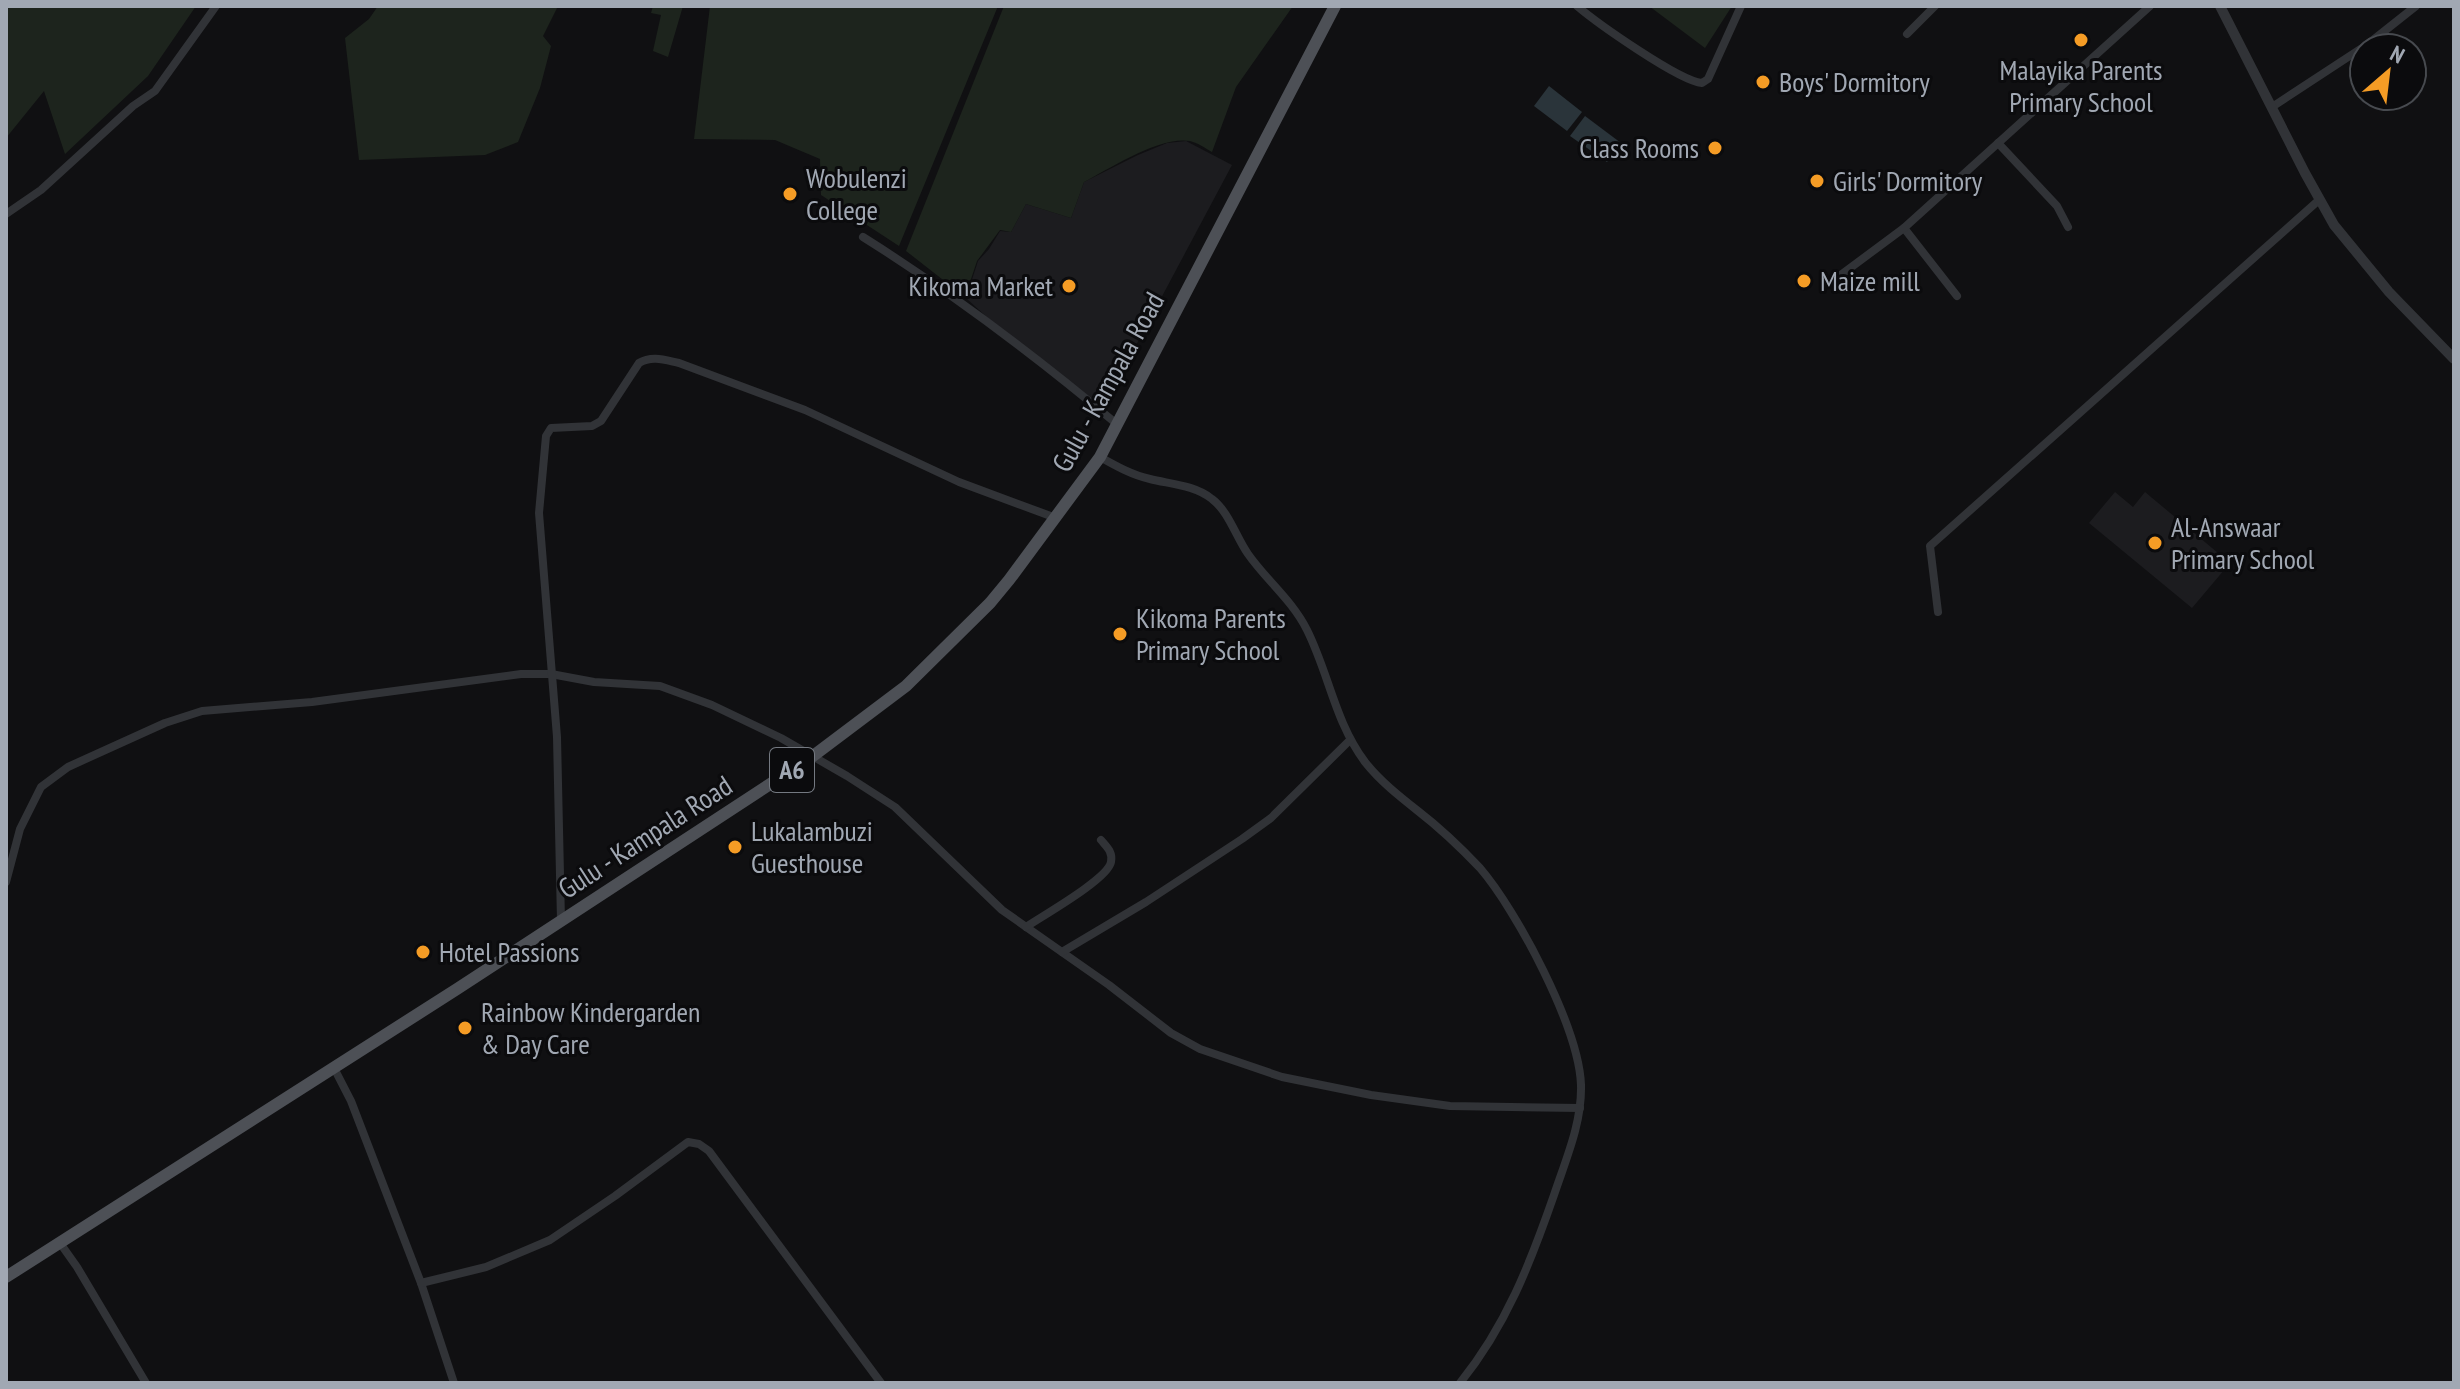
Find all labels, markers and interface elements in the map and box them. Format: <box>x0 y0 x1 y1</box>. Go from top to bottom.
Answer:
marker: Malayika Parents Primary School <box>2072 31 2090 49</box>
north arrow <box>2348 32 2428 112</box>
text: N <box>2386 39 2409 69</box>
place label: Malayika Parents Primary School <box>1999 51 2163 120</box>
place label: Boys' Dormitory <box>1779 63 1930 100</box>
marker: Boys' Dormitory <box>1754 73 1772 91</box>
place label: Class Rooms <box>1579 129 1699 166</box>
marker: Class Rooms <box>1706 139 1724 157</box>
place label: Wobulenzi College <box>806 159 907 228</box>
place label: Girls' Dormitory <box>1833 162 1983 199</box>
marker: Girls' Dormitory <box>1808 172 1826 190</box>
marker: Wobulenzi College <box>781 185 799 203</box>
place label: Maize mill <box>1820 262 1920 299</box>
place label: Kikoma Market <box>909 267 1053 304</box>
marker: Maize mill <box>1795 272 1813 290</box>
marker: Kikoma Market <box>1060 277 1078 295</box>
street label: Gulu - Kampala Road <box>1043 285 1172 478</box>
place label: Al-Answaar Primary School <box>2171 508 2315 577</box>
marker: Al-Answaar Primary School <box>2146 534 2164 552</box>
place label: Kikoma Parents Primary School <box>1136 599 1286 668</box>
marker: Kikoma Parents Primary School <box>1111 625 1129 643</box>
road number: A6 <box>770 748 814 792</box>
street label: Gulu - Kampala Road <box>551 767 739 907</box>
place label: Lukalambuzi Guesthouse <box>751 812 873 881</box>
marker: Lukalambuzi Guesthouse <box>726 838 744 856</box>
place label: Hotel Passions <box>439 933 580 970</box>
marker: Hotel Passions <box>414 943 432 961</box>
place label: Rainbow Kindergarden & Day Care <box>481 993 700 1062</box>
marker: Rainbow Kindergarden & Day Care <box>456 1019 474 1037</box>

